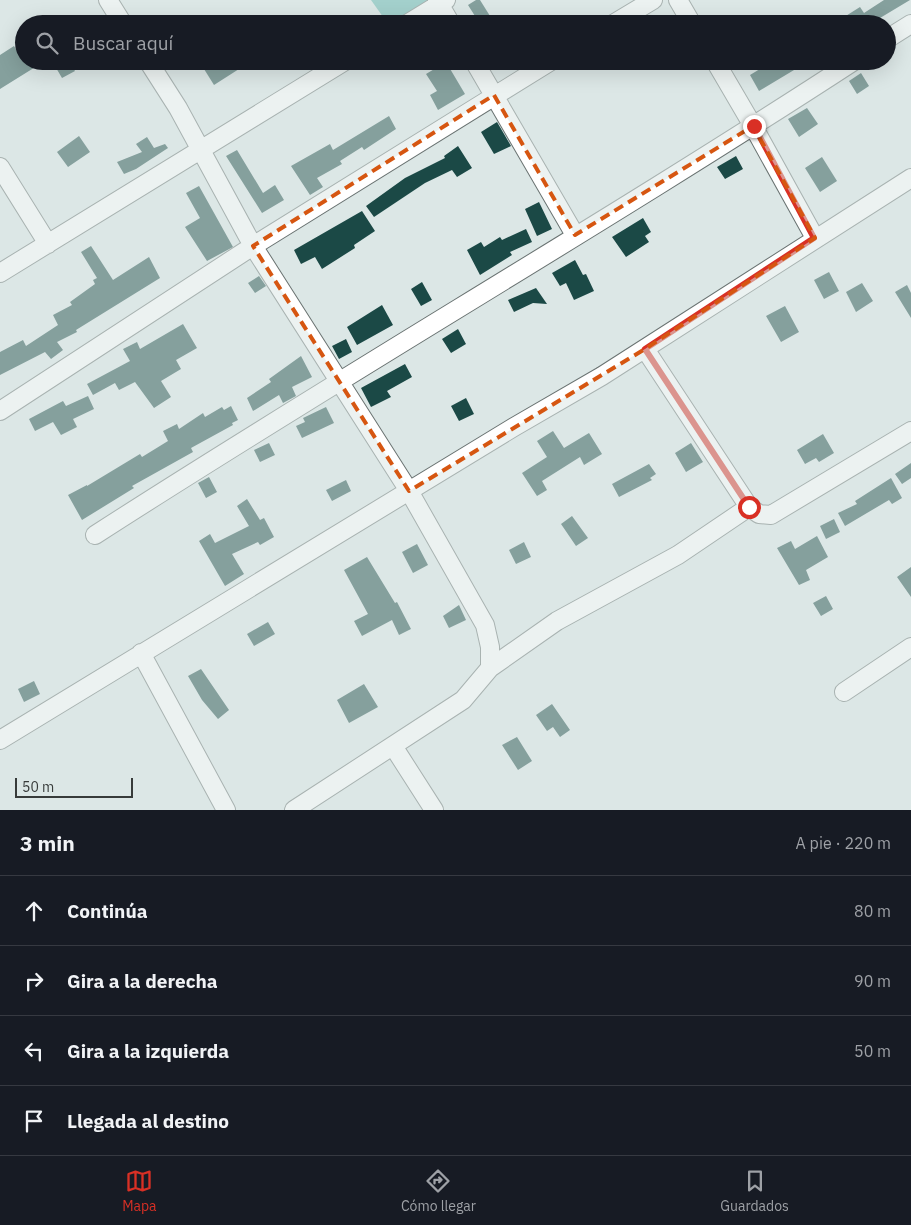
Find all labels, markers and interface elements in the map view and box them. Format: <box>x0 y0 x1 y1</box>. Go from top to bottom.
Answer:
search box <box>15 15 896 70</box>
icon: search <box>33 29 61 57</box>
text: Buscar aquí <box>73 31 173 55</box>
route end <box>743 115 766 138</box>
route start <box>738 496 761 519</box>
scale bar <box>15 775 132 798</box>
text: 50 m <box>22 778 54 796</box>
text: 3 min <box>20 829 75 857</box>
text: A pie · 220 m <box>796 833 891 853</box>
icon: ahead <box>20 897 48 925</box>
text: Continúa <box>67 899 148 923</box>
text: 80 m <box>854 901 891 921</box>
icon: right <box>20 967 48 995</box>
text: Gira a la derecha <box>67 969 218 993</box>
text: 90 m <box>854 971 891 991</box>
icon: left <box>20 1037 48 1065</box>
text: Gira a la izquierda <box>67 1039 229 1063</box>
text: 50 m <box>854 1041 891 1061</box>
icon: arrive <box>20 1107 48 1135</box>
text: Llegada al destino <box>67 1109 229 1133</box>
tab: Mapa <box>122 1167 157 1215</box>
tab: Cómo llegar <box>401 1167 476 1215</box>
tab: Guardados <box>720 1167 789 1215</box>

